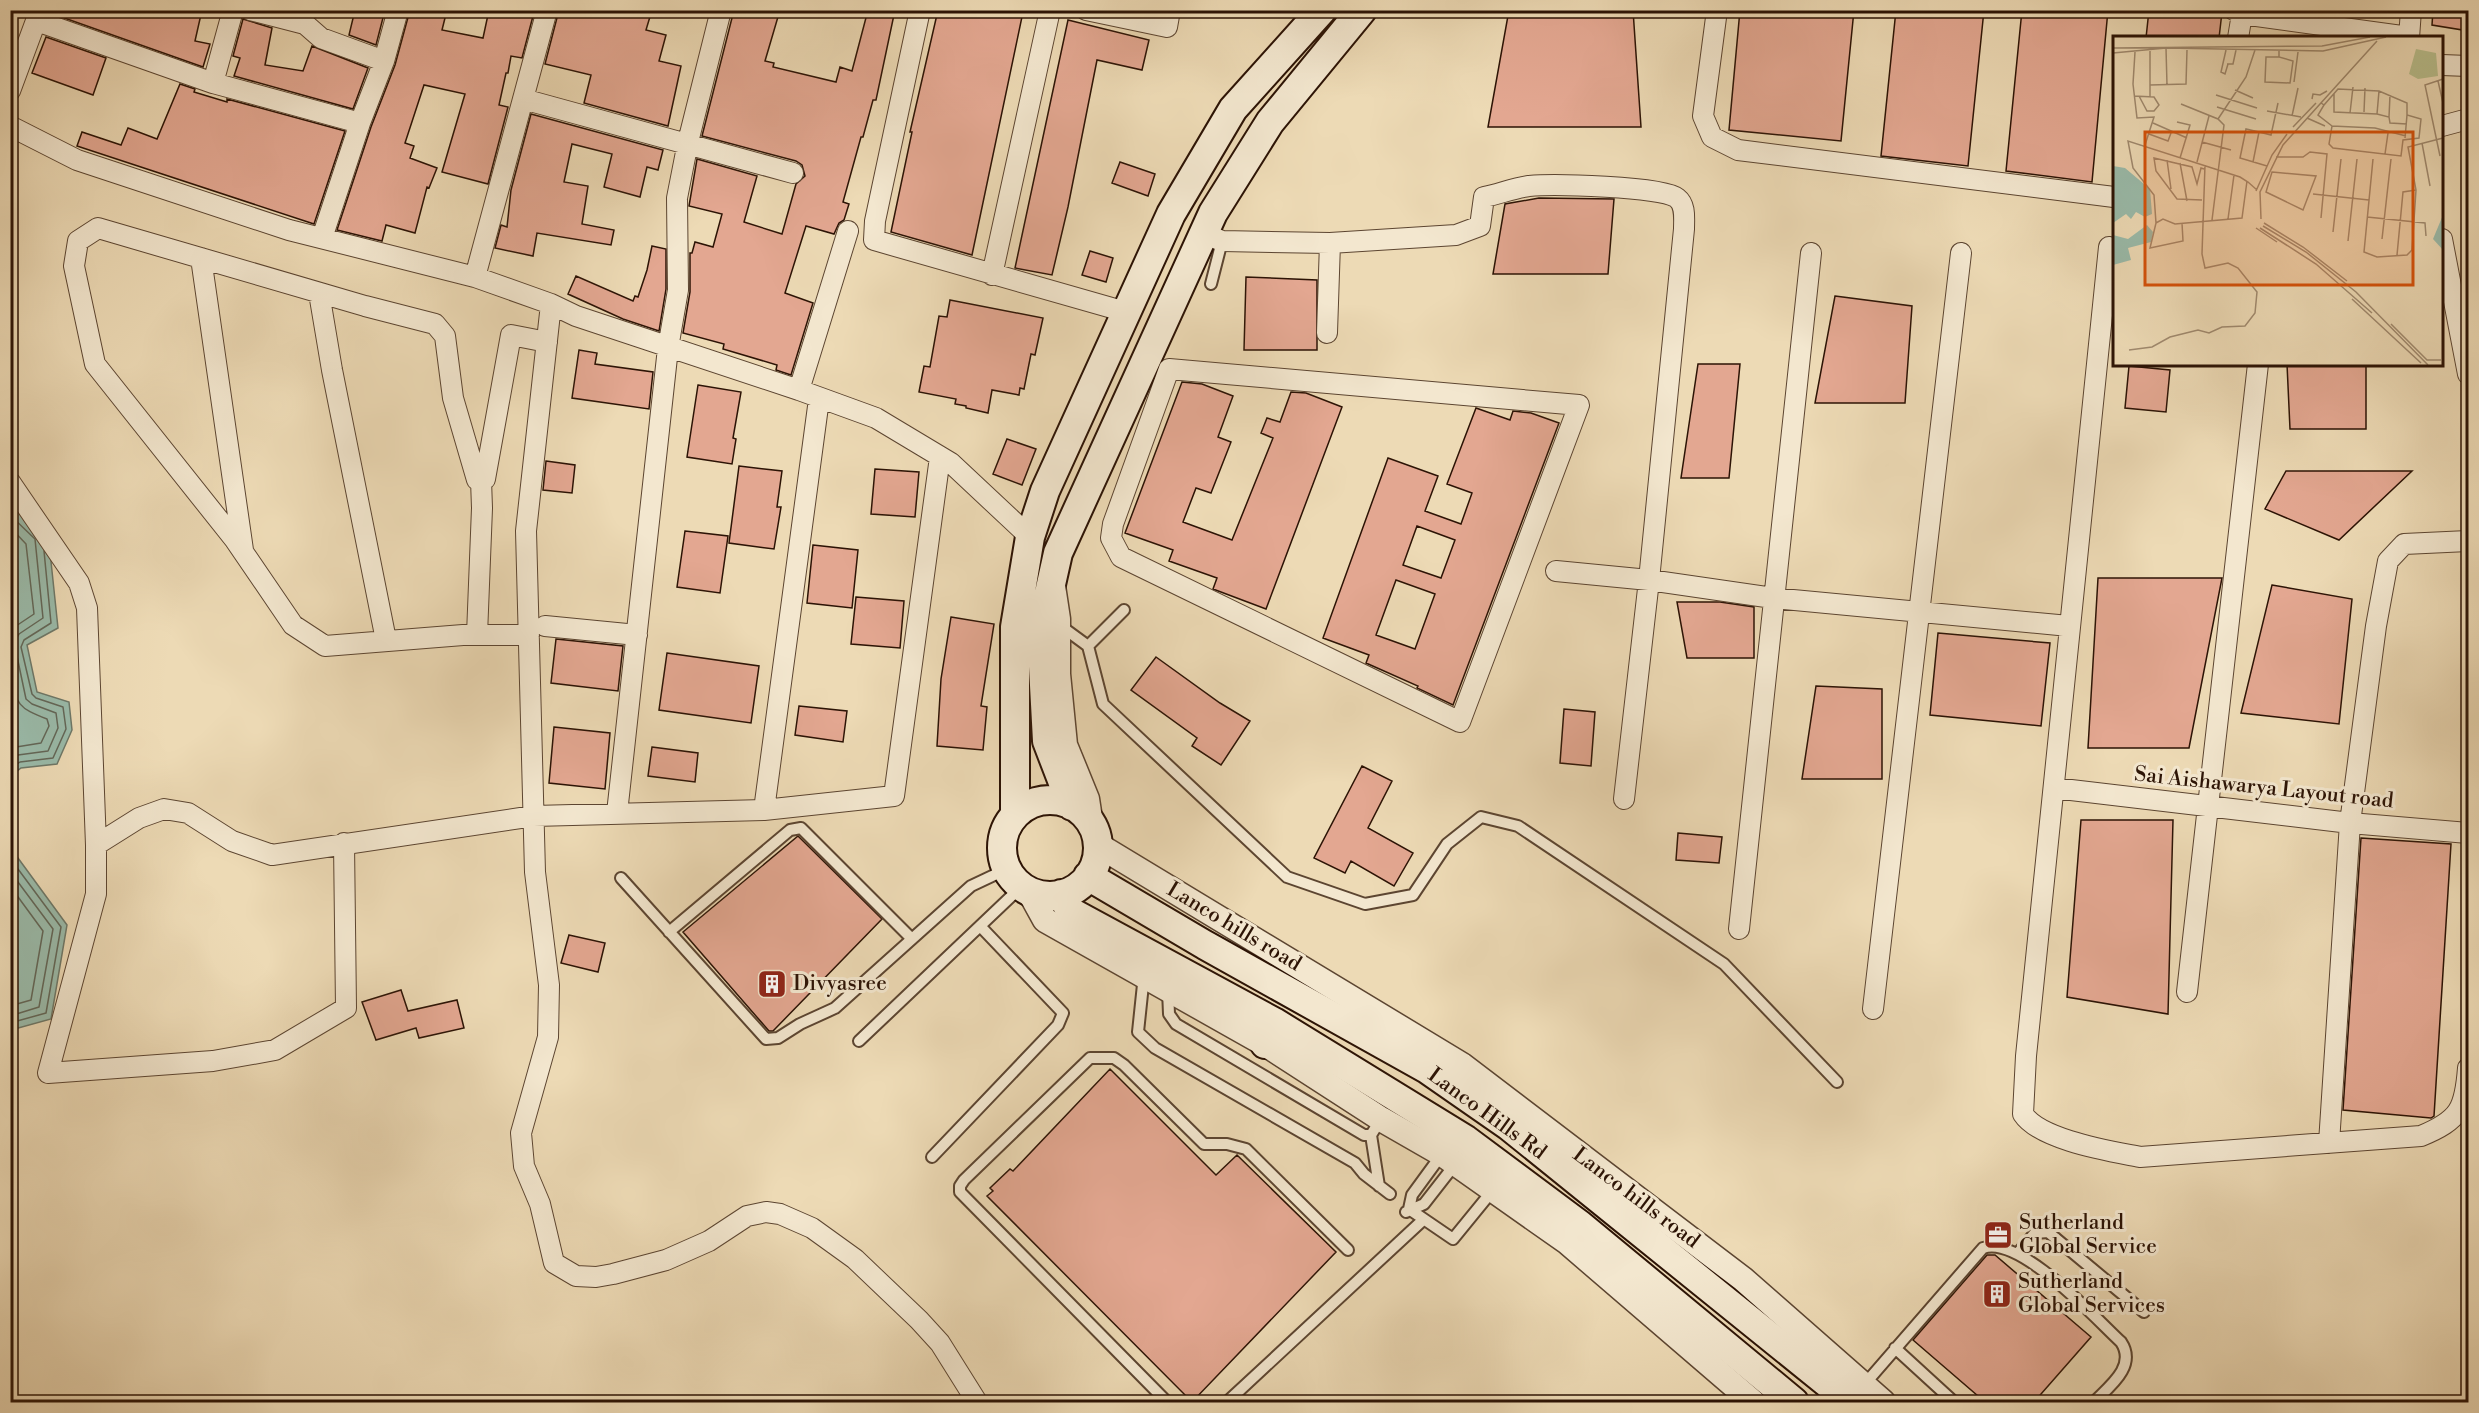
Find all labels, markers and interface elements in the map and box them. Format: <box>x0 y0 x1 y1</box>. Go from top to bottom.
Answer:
inset map <box>2113 36 2443 366</box>
street label: Sai Aishawarya Layout road <box>2133 761 2395 815</box>
street label: Lanco hills road <box>1162 877 1306 977</box>
building icon: Divyasree <box>756 968 788 1000</box>
place label: Divyasree <box>793 971 887 997</box>
street label: Lanco Hills Rd <box>1423 1062 1551 1166</box>
street label: Lanco hills road <box>1567 1142 1705 1254</box>
place label: Sutherland Global Service <box>2019 1210 2157 1260</box>
office icon: Sutherland Global Service <box>1982 1219 2014 1251</box>
place label: Sutherland Global Services <box>2018 1269 2165 1319</box>
building icon: Sutherland Global Services <box>1981 1278 2013 1310</box>

